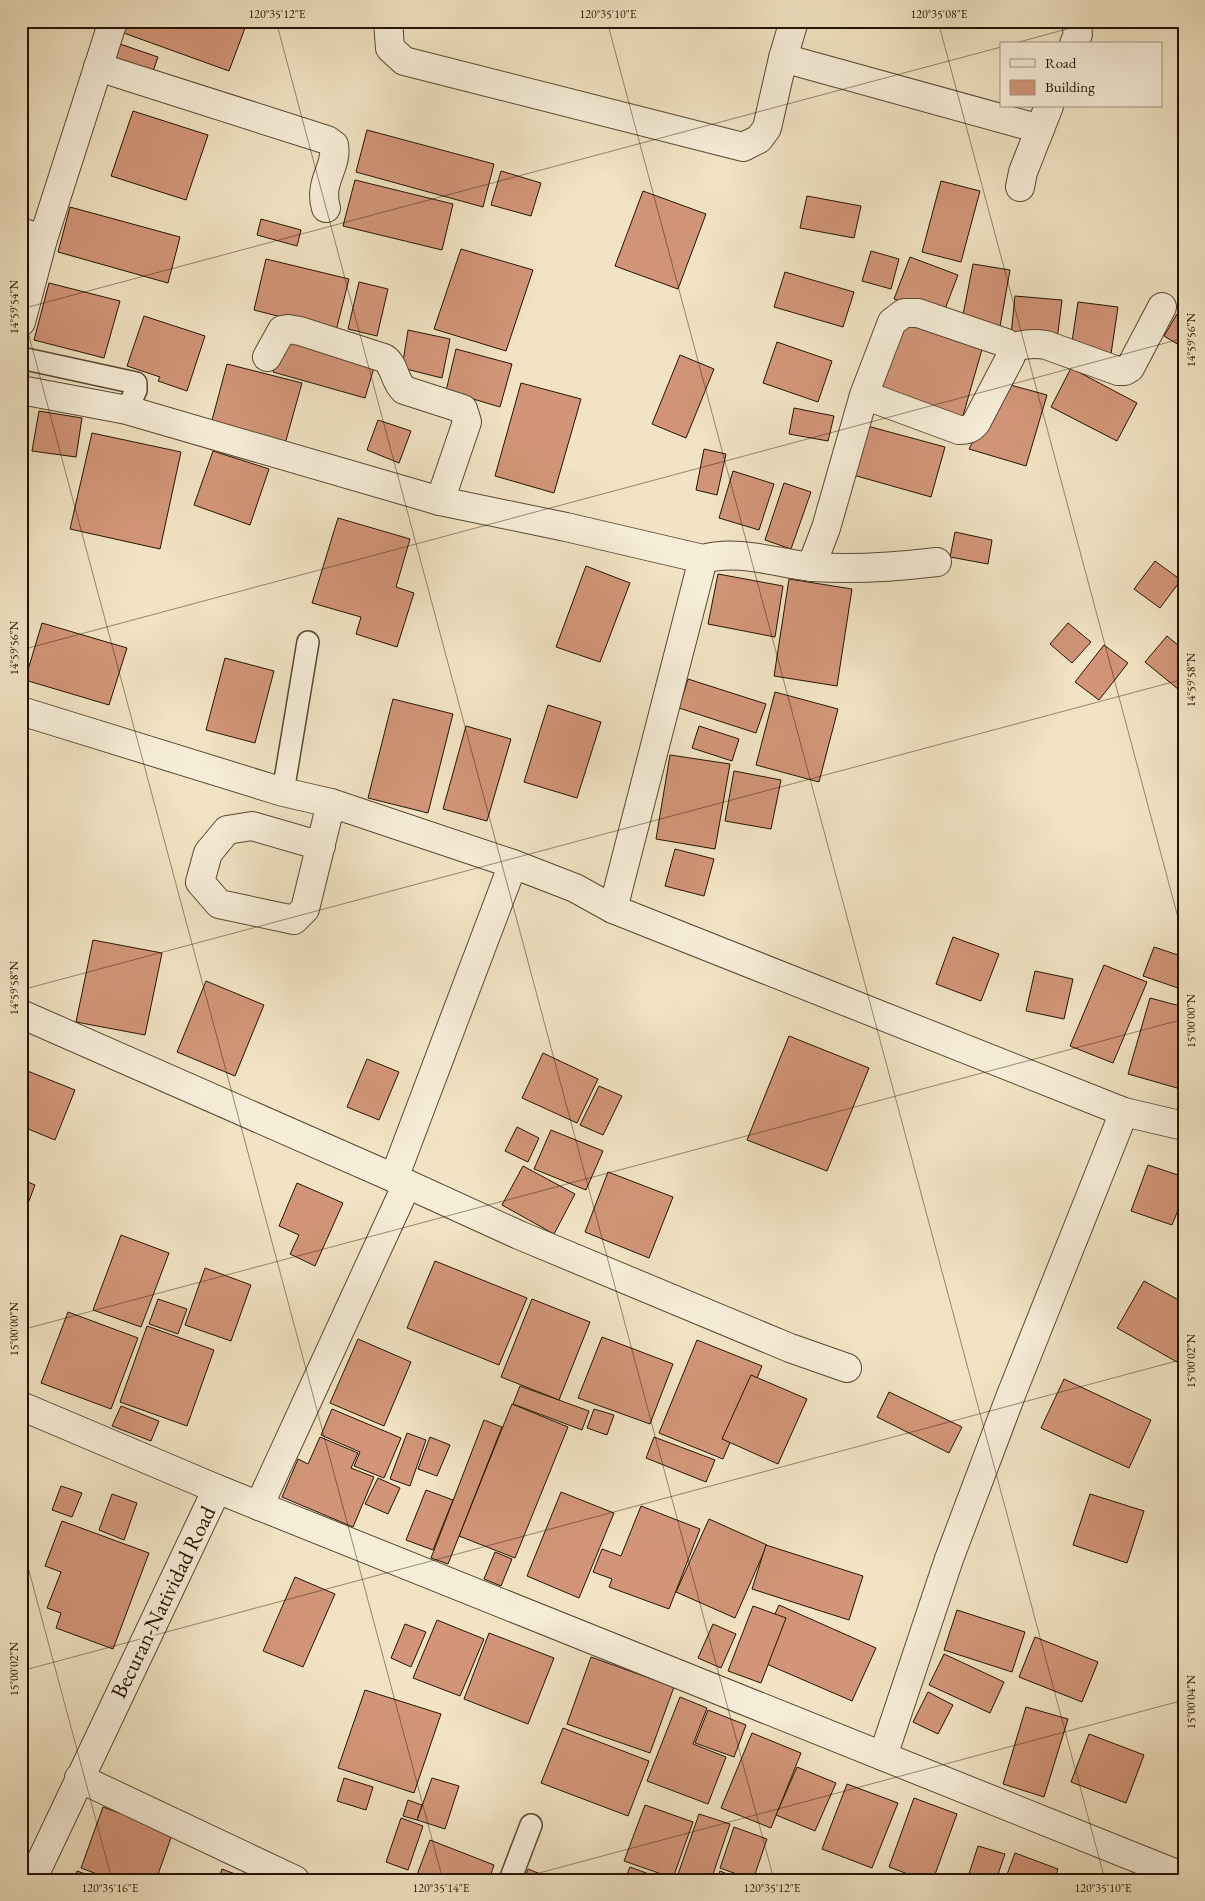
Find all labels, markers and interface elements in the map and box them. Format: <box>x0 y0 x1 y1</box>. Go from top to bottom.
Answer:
text: 120°35'12"E <box>249 6 306 22</box>
text: 120°35'10"E <box>580 6 637 22</box>
text: 120°35'08"E <box>911 6 968 22</box>
legend <box>1000 42 1162 108</box>
text: Road <box>1045 53 1077 72</box>
text: Building <box>1045 77 1095 96</box>
text: 14°59'54"N <box>6 280 22 334</box>
text: 14°59'56"N <box>1183 313 1199 367</box>
text: 14°59'56"N <box>6 621 22 675</box>
text: 14°59'58"N <box>1183 653 1199 707</box>
text: 14°59'58"N <box>6 961 22 1015</box>
text: 15°00'00"N <box>1183 994 1199 1048</box>
text: 15°00'00"N <box>6 1302 22 1356</box>
text: 15°00'02"N <box>1183 1334 1199 1388</box>
street label: Becuran-Natividad Road <box>104 1500 223 1703</box>
text: 15°00'02"N <box>6 1642 22 1696</box>
text: 15°00'04"N <box>1183 1675 1199 1729</box>
text: 120°35'16"E <box>82 1880 139 1896</box>
text: 120°35'14"E <box>413 1880 470 1896</box>
text: 120°35'12"E <box>744 1880 801 1896</box>
text: 120°35'10"E <box>1075 1880 1132 1896</box>

